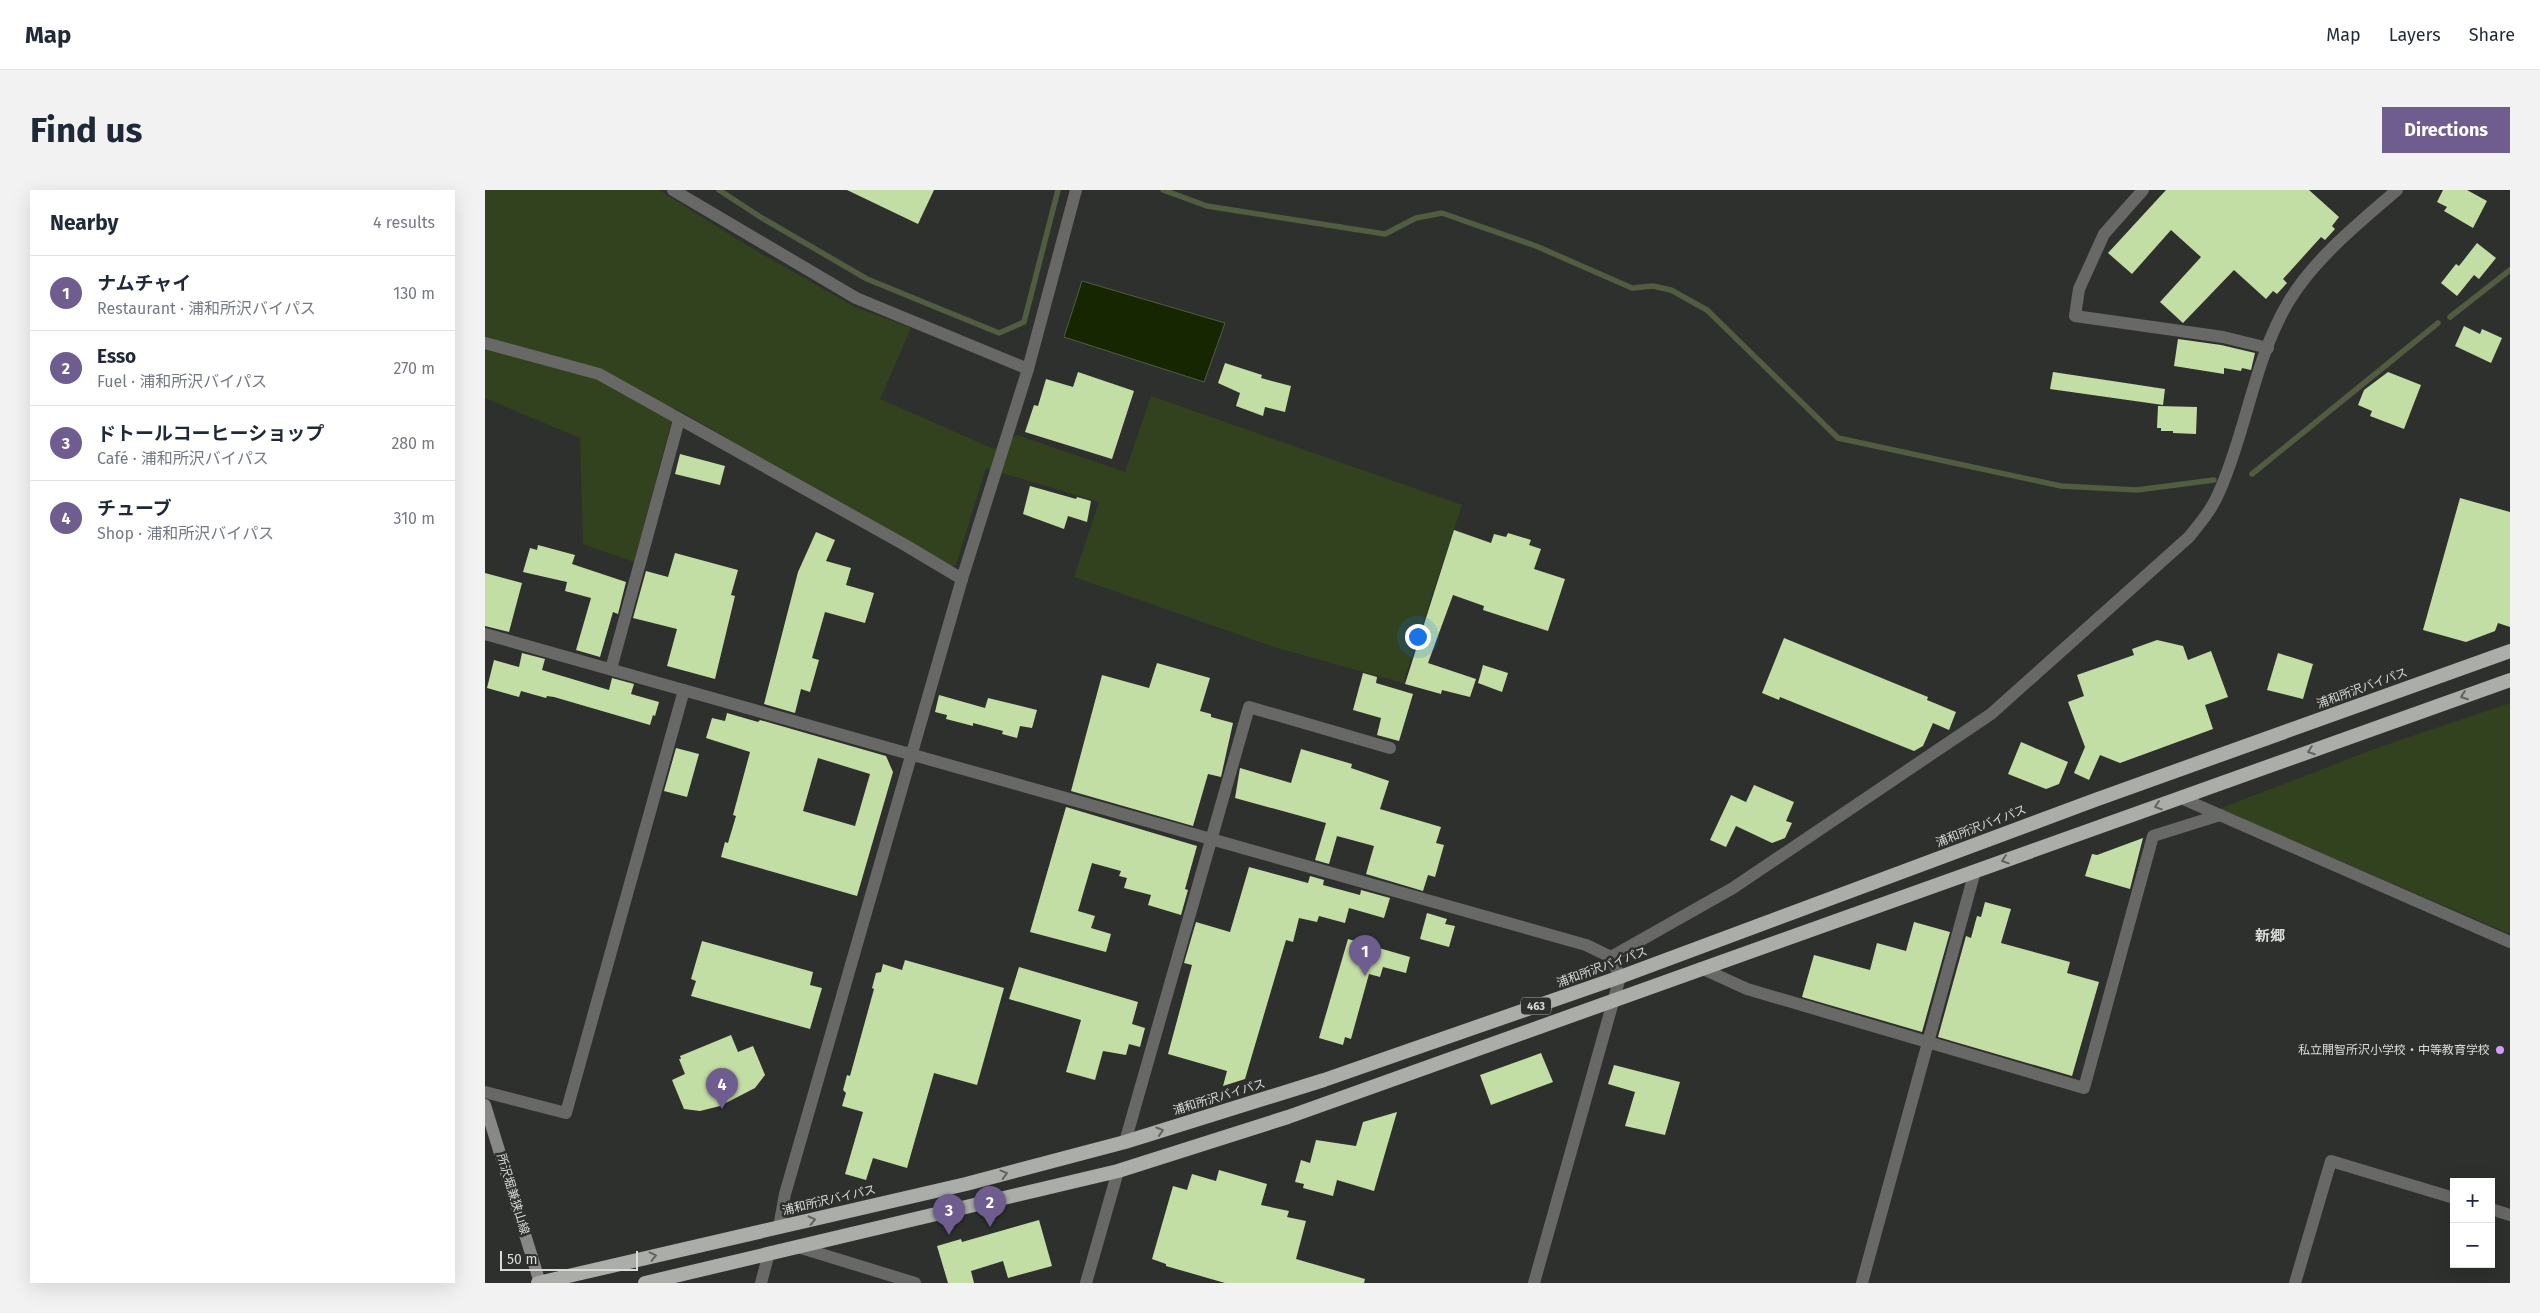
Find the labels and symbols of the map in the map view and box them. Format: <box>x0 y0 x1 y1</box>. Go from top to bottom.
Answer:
your location <box>1405 624 1431 650</box>
street label: 浦和所沢バイパス <box>2315 665 2409 711</box>
one-way arrow <box>2460 690 2469 700</box>
one-way arrow <box>2307 744 2316 755</box>
one-way arrow <box>2154 800 2163 810</box>
street label: 浦和所沢バイパス <box>1934 802 2028 850</box>
one-way arrow <box>2001 854 2010 864</box>
district label: 新郷 <box>2255 927 2285 945</box>
pin: 1 <box>1349 935 1381 976</box>
street label: 浦和所沢バイパス <box>1555 944 1649 990</box>
road number: 463 <box>1521 998 1551 1014</box>
place label: 私立開智所沢小学校・中等教育学校 <box>2298 1043 2490 1057</box>
marker: 私立開智所沢小学校・中等教育学校 <box>2494 1044 2506 1056</box>
pin: 4 <box>706 1068 738 1109</box>
street label: 浦和所沢バイパス <box>1171 1076 1267 1118</box>
one-way arrow <box>1156 1126 1164 1136</box>
street label: 所沢堀兼狭山線 <box>494 1152 532 1236</box>
one-way arrow <box>999 1169 1008 1180</box>
street label: 浦和所沢バイパス <box>781 1182 877 1218</box>
pin: 2 <box>974 1186 1006 1227</box>
pin: 3 <box>933 1194 965 1235</box>
one-way arrow <box>807 1215 816 1226</box>
scale bar <box>500 1248 637 1271</box>
one-way arrow <box>649 1251 658 1262</box>

